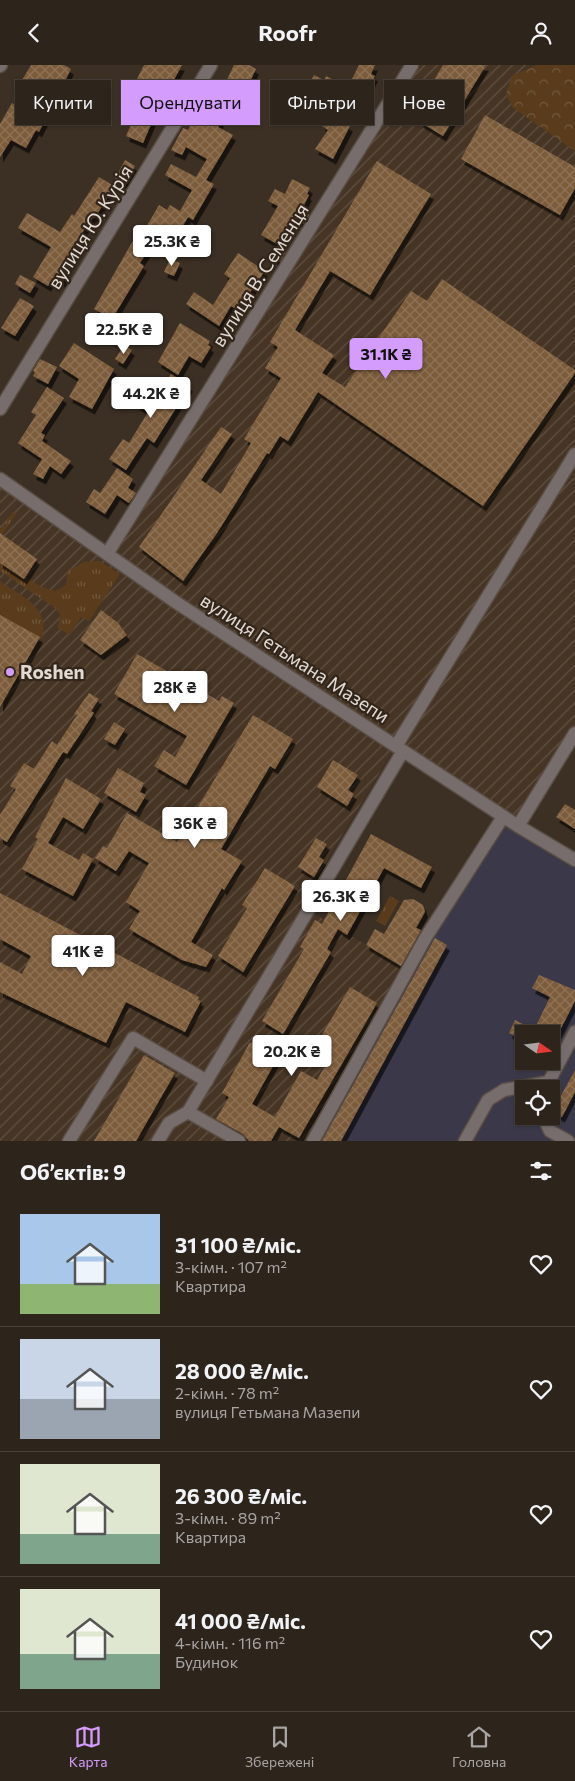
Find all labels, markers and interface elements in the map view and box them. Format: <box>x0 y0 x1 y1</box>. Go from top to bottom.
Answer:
icon: back <box>20 19 48 47</box>
text: Roofr <box>258 19 317 46</box>
icon: person <box>527 19 555 47</box>
chip: Купити <box>15 80 111 125</box>
chip: Орендувати <box>121 80 260 125</box>
chip: Фільтри <box>270 80 374 125</box>
chip: Нове <box>384 80 464 125</box>
street label: вулиця Ю. Курія <box>42 160 137 293</box>
street label: вулиця В. Семенця <box>206 199 313 351</box>
pin: 25.3K ₴ <box>126 225 218 267</box>
text: 25.3K ₴ <box>144 231 200 250</box>
pin: 22.5K ₴ <box>78 313 170 355</box>
text: 22.5K ₴ <box>96 319 152 338</box>
pin: 31.1K ₴ <box>340 337 432 380</box>
text: 31.1K ₴ <box>360 344 412 363</box>
pin: 44.2K ₴ <box>105 377 197 419</box>
text: 44.2K ₴ <box>122 383 180 402</box>
street label: вулиця Гетьмана Мазепи <box>197 588 394 727</box>
place label: Roshen <box>20 660 84 683</box>
marker: Roshen <box>4 666 16 678</box>
pin: 28K ₴ <box>140 671 210 713</box>
text: 28K ₴ <box>153 677 197 696</box>
pin: 36K ₴ <box>160 807 230 849</box>
text: 36K ₴ <box>173 813 217 832</box>
pin: 26.3K ₴ <box>295 879 387 922</box>
text: 26.3K ₴ <box>313 886 369 905</box>
pin: 41K ₴ <box>48 935 118 977</box>
text: 41K ₴ <box>63 941 103 960</box>
north arrow <box>515 1025 560 1070</box>
map controls <box>515 1025 560 1125</box>
pin: 20.2K ₴ <box>246 1035 338 1077</box>
text: 20.2K ₴ <box>263 1041 321 1060</box>
button: locate <box>515 1080 560 1125</box>
icon: filters <box>527 1157 555 1185</box>
text: Об’єктів: 9 <box>20 1159 126 1184</box>
text: 31 100 ₴/міс. <box>175 1232 301 1257</box>
icon: home <box>60 1234 120 1294</box>
icon: heart <box>527 1250 555 1278</box>
text: 3-кімн. · 107 m² <box>175 1257 287 1276</box>
text: Квартира <box>175 1276 246 1295</box>
text: 28 000 ₴/міс. <box>175 1358 309 1383</box>
icon: home <box>60 1359 120 1419</box>
icon: heart <box>527 1375 555 1403</box>
text: 2-кімн. · 78 m² <box>175 1383 279 1402</box>
text: вулиця Гетьмана Мазепи <box>175 1402 360 1421</box>
text: 26 300 ₴/міс. <box>175 1483 307 1508</box>
icon: home <box>60 1484 120 1544</box>
icon: heart <box>527 1500 555 1528</box>
text: 3-кімн. · 89 m² <box>175 1508 281 1527</box>
text: Квартира <box>175 1527 246 1546</box>
text: 41 000 ₴/міс. <box>175 1608 306 1633</box>
icon: home <box>60 1609 120 1669</box>
icon: heart <box>527 1625 555 1653</box>
text: 4-кімн. · 116 m² <box>175 1633 285 1652</box>
text: Будинок <box>175 1652 238 1671</box>
tab: Карта <box>69 1723 107 1770</box>
tab: Збережені <box>245 1723 314 1770</box>
tab: Головна <box>452 1723 506 1770</box>

